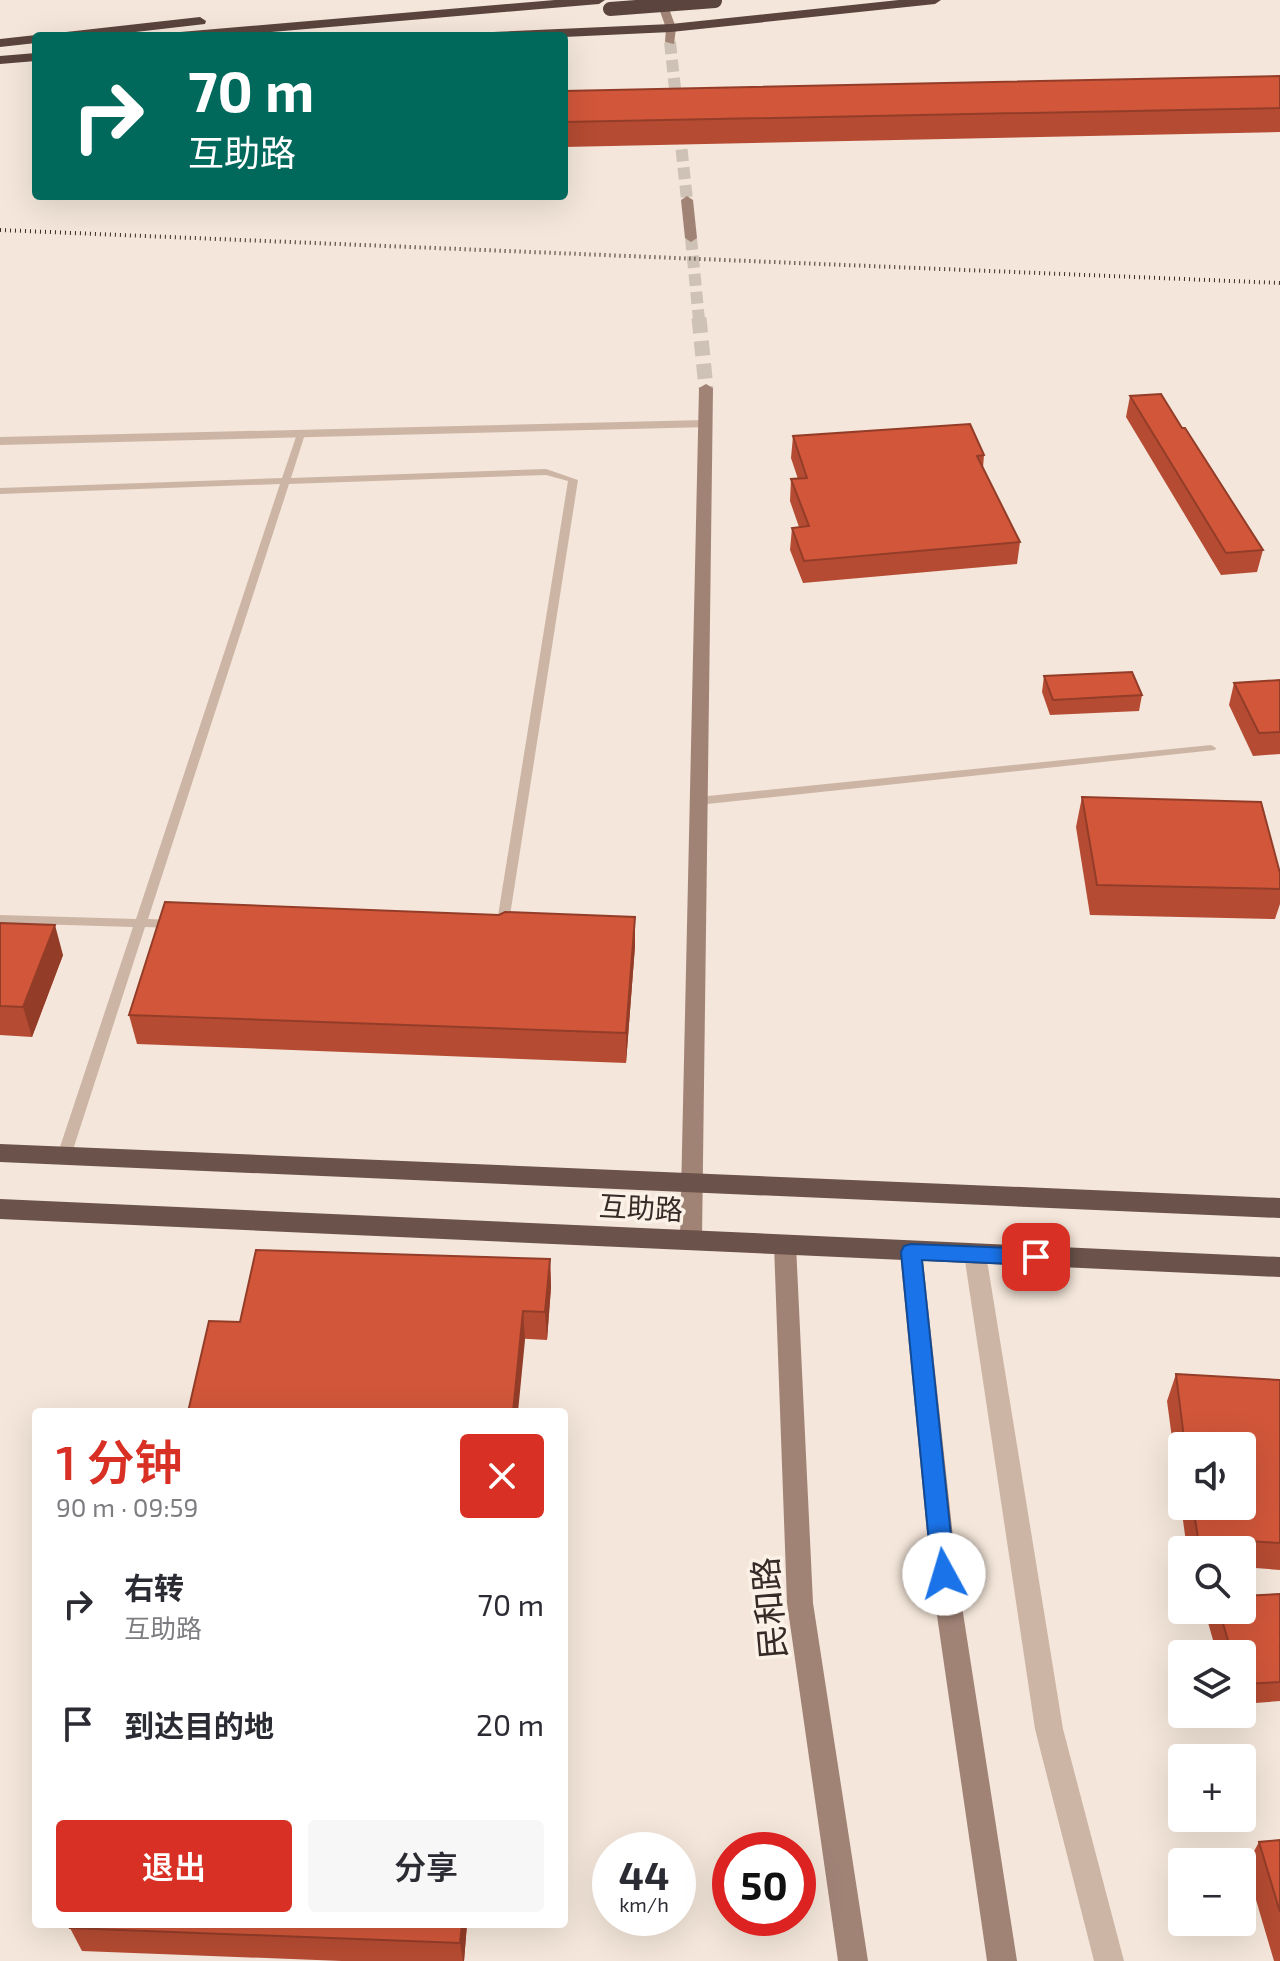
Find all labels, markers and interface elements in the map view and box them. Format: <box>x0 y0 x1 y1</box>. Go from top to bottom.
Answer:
text: 70 m <box>188 56 314 123</box>
icon: right <box>56 64 160 168</box>
text: 互助路 <box>188 130 296 173</box>
street label: 互助路 <box>598 1188 684 1226</box>
pin <box>1002 1223 1070 1291</box>
icon: arrive <box>1014 1235 1058 1279</box>
text: 1 分钟 <box>56 1432 183 1490</box>
map controls <box>1168 1432 1256 1936</box>
button: sound <box>1168 1432 1256 1520</box>
button: close <box>460 1434 544 1518</box>
text: 90 m · 09:59 <box>56 1491 198 1522</box>
position arrow <box>902 1532 986 1616</box>
button: search <box>1168 1536 1256 1624</box>
street label: 民和路 <box>743 1555 793 1661</box>
text: 右转 <box>124 1569 184 1605</box>
icon: right <box>56 1582 100 1626</box>
text: 70 m <box>478 1586 544 1622</box>
text: 互助路 <box>124 1612 202 1643</box>
button: layers <box>1168 1640 1256 1728</box>
icon: arrive <box>56 1702 100 1746</box>
text: 20 m <box>476 1706 544 1742</box>
text: 到达目的地 <box>124 1707 274 1743</box>
button: + <box>1168 1744 1256 1832</box>
button: 退出 <box>56 1820 292 1912</box>
button: 分享 <box>308 1820 544 1912</box>
speed limit sign: 50 <box>712 1832 816 1936</box>
button: − <box>1168 1848 1256 1936</box>
text: 44 <box>619 1850 669 1898</box>
text: km/h <box>619 1892 669 1916</box>

